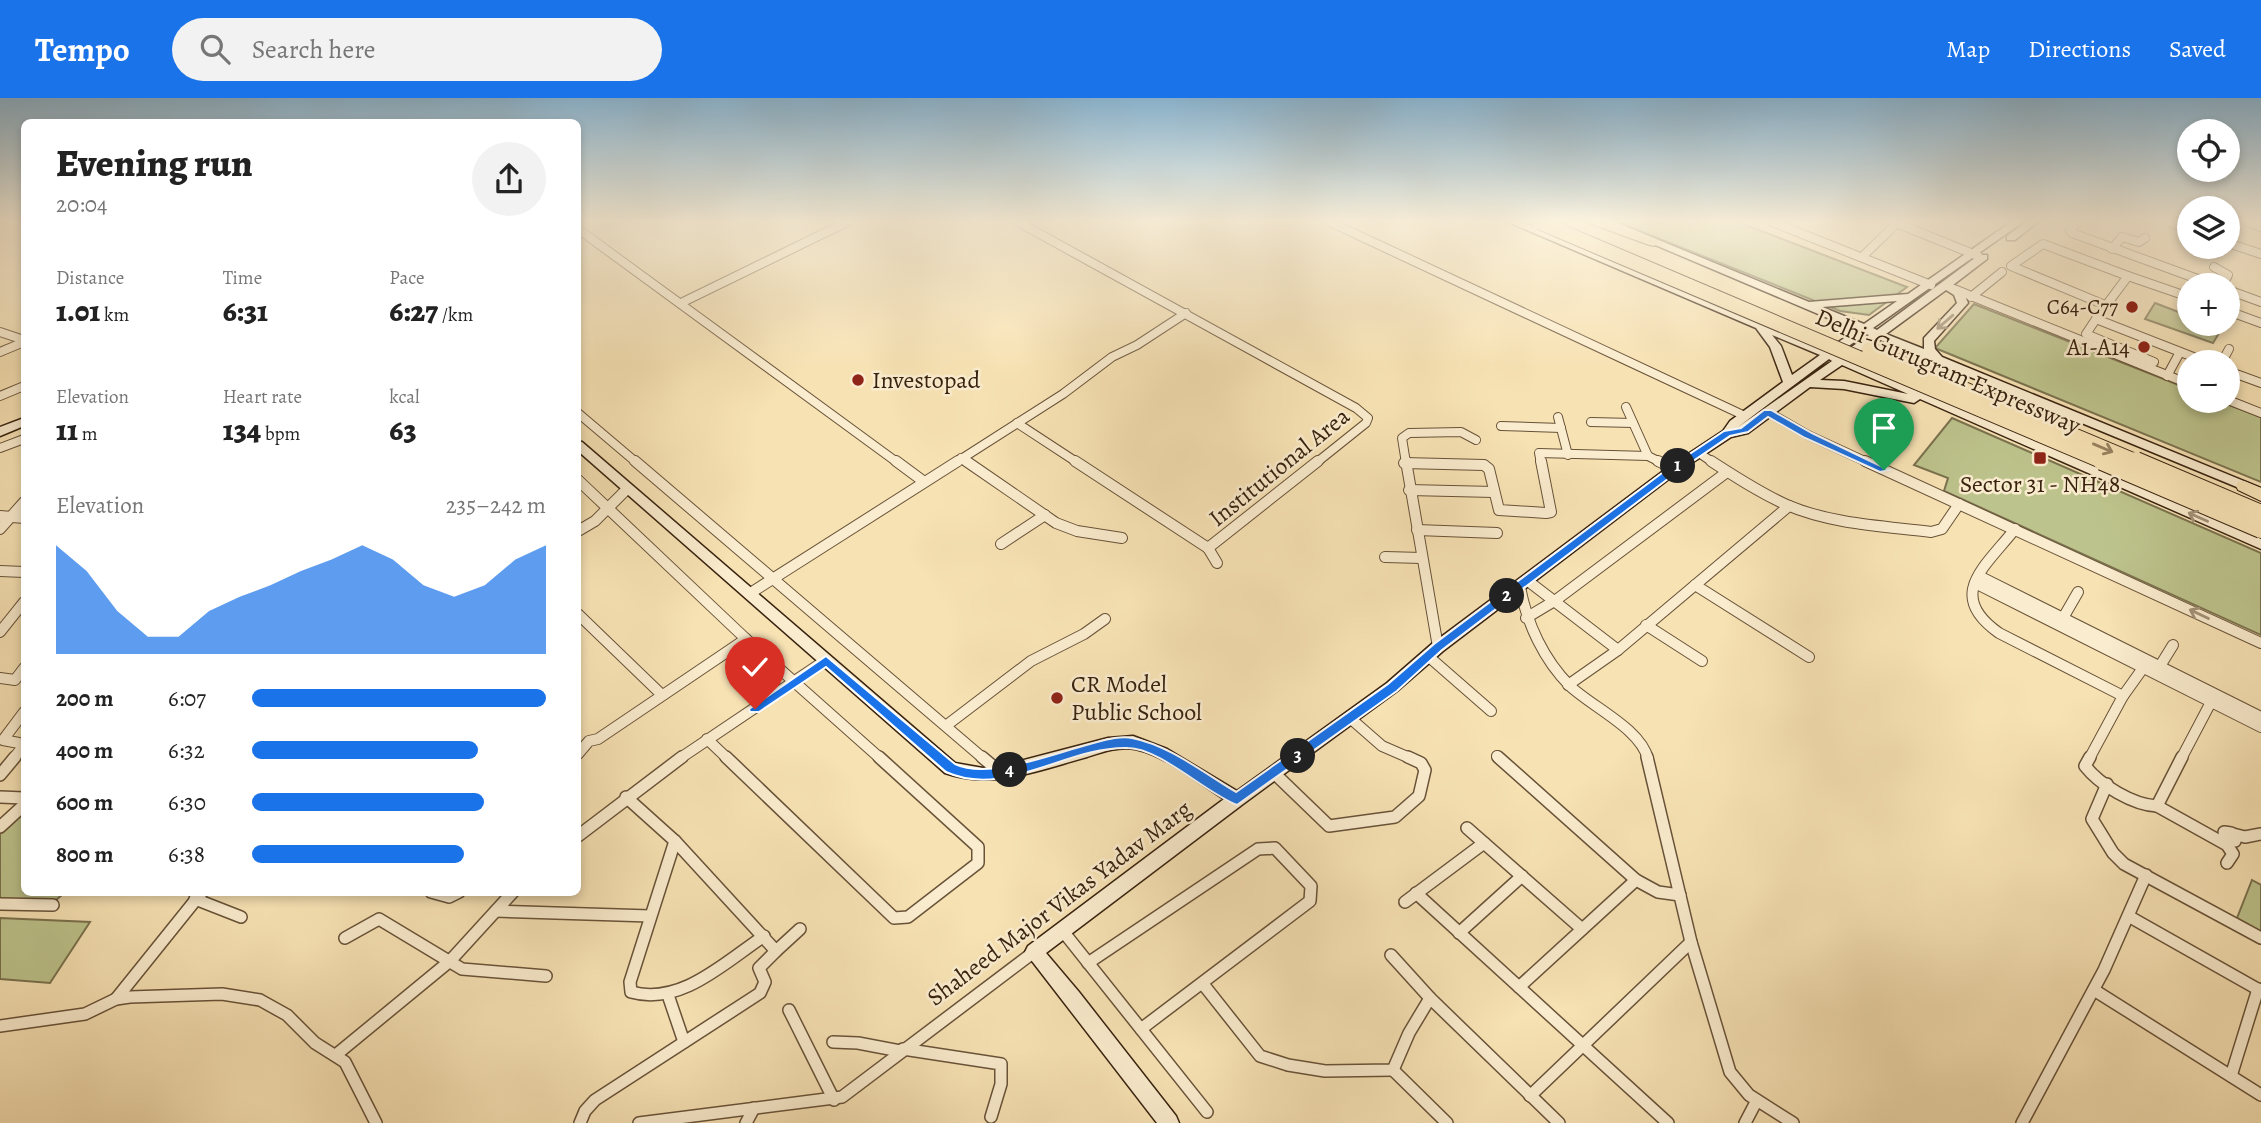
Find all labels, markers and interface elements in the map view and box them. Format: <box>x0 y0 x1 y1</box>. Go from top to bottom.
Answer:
search box <box>172 18 662 81</box>
text: Tempo <box>35 27 130 72</box>
icon: search <box>196 30 234 68</box>
text: Search here <box>252 32 375 67</box>
text: Map <box>1946 33 1990 65</box>
text: Directions <box>2028 33 2131 65</box>
text: Saved <box>2169 33 2226 65</box>
map controls <box>2177 119 2240 413</box>
button: locate <box>2177 119 2240 182</box>
text: Evening run <box>56 137 253 189</box>
button: share <box>472 142 546 216</box>
text: 20:04 <box>56 189 107 220</box>
button: layers <box>2177 196 2240 259</box>
text: Distance <box>56 265 124 291</box>
text: Time <box>223 265 262 291</box>
text: Pace <box>389 265 425 291</box>
button: + <box>2177 273 2240 336</box>
text: 1.01 <box>56 291 100 331</box>
text: 6:31 <box>223 291 268 331</box>
text: 6:27 <box>389 291 438 331</box>
place label: C64-C77 <box>2047 293 2118 321</box>
marker: C64-C77 <box>2124 299 2140 315</box>
street label: Delhi-Gurugram Expressway <box>1811 301 2086 442</box>
text: km <box>100 302 129 328</box>
text: /km <box>438 302 473 328</box>
one-way arrow <box>1936 314 1954 330</box>
place label: A1-A14 <box>2066 331 2130 363</box>
marker: A1-A14 <box>2136 339 2152 355</box>
button: − <box>2177 350 2240 413</box>
place label: Investopad <box>872 364 981 396</box>
marker: Investopad <box>850 372 866 388</box>
text: Elevation <box>56 384 129 410</box>
text: Heart rate <box>223 384 302 410</box>
text: kcal <box>389 384 420 410</box>
pin <box>1854 398 1914 470</box>
street label: Institutional Area <box>1202 400 1357 534</box>
icon: arrive <box>1865 409 1903 447</box>
text: 11 <box>56 410 78 450</box>
text: 134 <box>223 410 261 450</box>
text: 63 <box>389 410 417 450</box>
text: m <box>78 421 98 447</box>
text: bpm <box>261 421 300 447</box>
one-way arrow <box>2092 442 2113 455</box>
pin: 1 <box>1660 448 1696 484</box>
marker: Sector 31 - NH48 <box>2032 450 2048 466</box>
text: 1 <box>1674 452 1681 478</box>
place label: Sector 31 - NH48 <box>1960 468 2120 500</box>
text: Elevation <box>56 490 144 521</box>
text: 235–242 m <box>446 490 546 521</box>
one-way arrow <box>2188 510 2210 523</box>
pin: 2 <box>1490 578 1524 614</box>
text: 2 <box>1502 582 1511 608</box>
one-way arrow <box>2189 607 2210 621</box>
pin <box>725 637 785 709</box>
icon: check <box>736 648 774 686</box>
place label: CR Model Public School <box>1071 668 1202 728</box>
text: 200 m <box>56 683 114 714</box>
text: 6:07 <box>168 683 206 714</box>
marker: CR Model Public School <box>1049 690 1065 706</box>
text: 400 m <box>56 735 113 766</box>
text: 6:32 <box>168 735 205 766</box>
pin: 3 <box>1280 738 1316 774</box>
text: 3 <box>1293 742 1302 768</box>
pin: 4 <box>992 752 1028 788</box>
text: 4 <box>1005 756 1014 782</box>
text: 600 m <box>56 787 113 818</box>
text: 6:30 <box>168 787 206 818</box>
street label: Shaheed Major Vikas Yadav Marg <box>920 793 1198 1013</box>
text: 800 m <box>56 839 113 870</box>
text: 6:38 <box>168 839 205 870</box>

